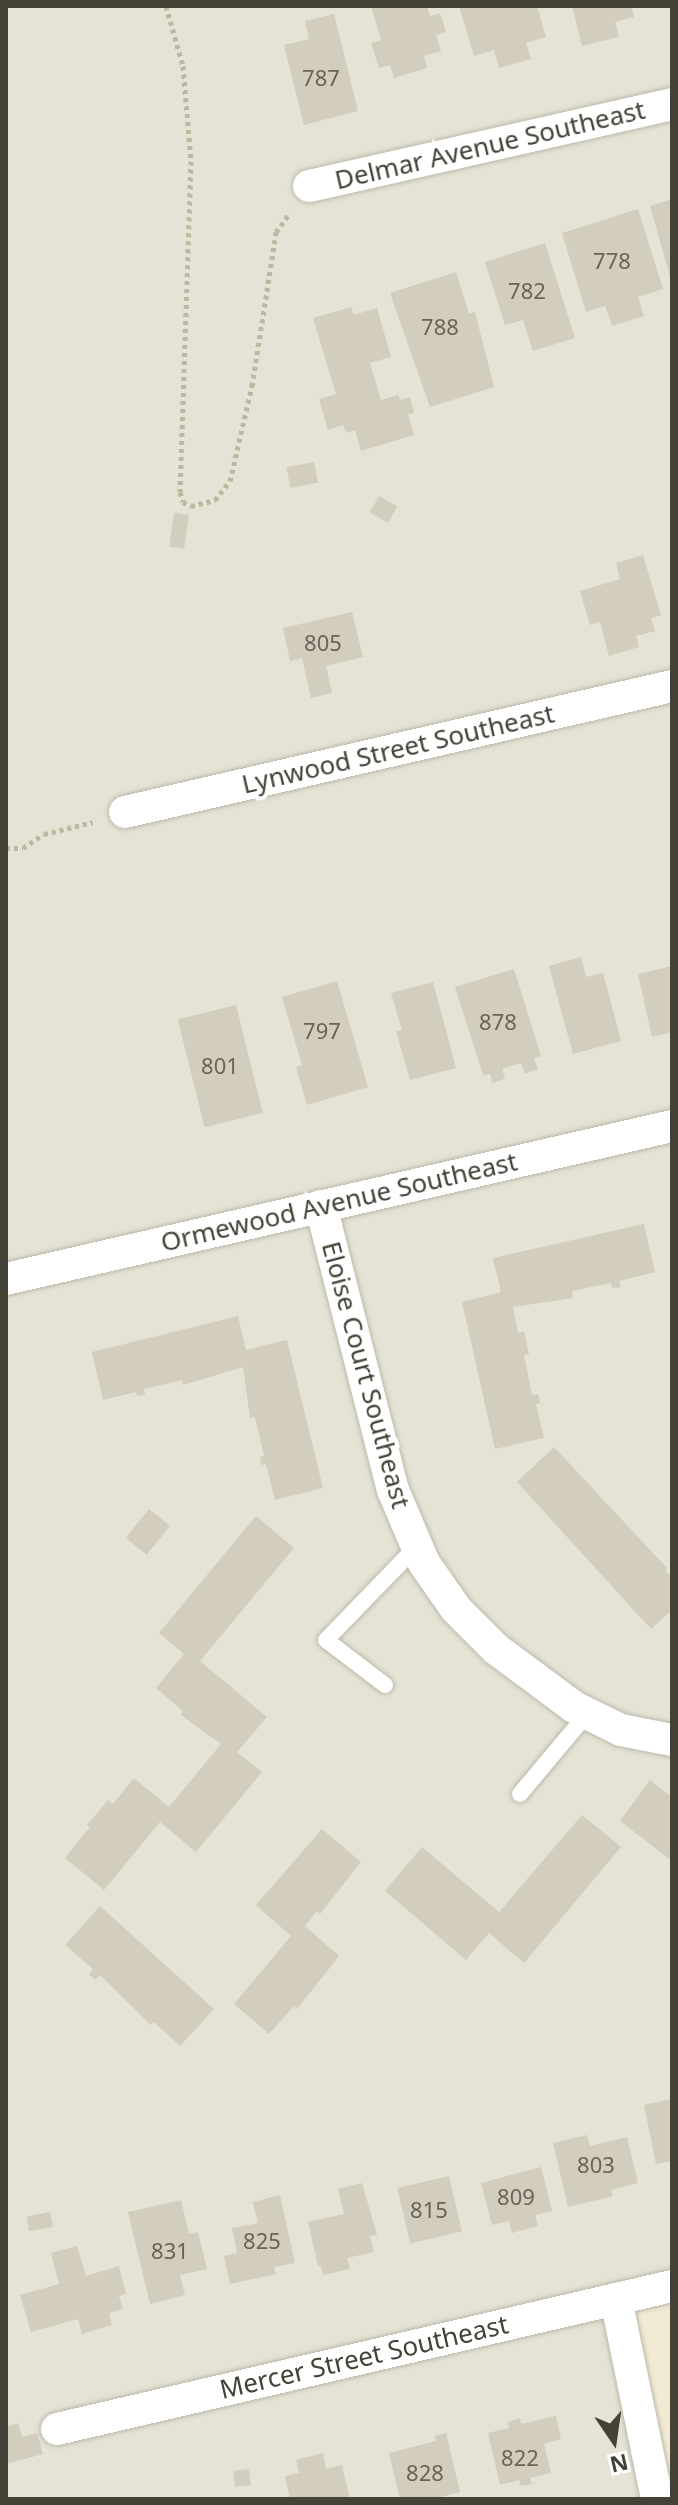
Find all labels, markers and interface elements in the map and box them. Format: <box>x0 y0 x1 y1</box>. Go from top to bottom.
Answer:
house number: 787 <box>302 65 340 91</box>
street label: Delmar Avenue Southeast <box>332 94 648 196</box>
house number: 778 <box>593 248 631 274</box>
house number: 782 <box>508 278 546 304</box>
house number: 788 <box>421 314 459 340</box>
house number: 805 <box>304 630 342 656</box>
street label: Lynwood Street Southeast <box>239 698 557 800</box>
house number: 878 <box>479 1009 517 1035</box>
house number: 797 <box>303 1018 341 1044</box>
house number: 801 <box>201 1053 239 1079</box>
street label: Ormewood Avenue Southeast <box>158 1146 520 1258</box>
street label: Eloise Court Southeast <box>315 1238 417 1512</box>
house number: 803 <box>577 2152 615 2178</box>
house number: 809 <box>497 2184 535 2210</box>
house number: 815 <box>410 2197 448 2223</box>
house number: 825 <box>243 2228 281 2254</box>
house number: 831 <box>151 2238 189 2264</box>
street label: Mercer Street Southeast <box>217 2309 511 2405</box>
north arrow <box>574 2401 654 2481</box>
house number: 822 <box>501 2445 539 2471</box>
text: N <box>607 2448 631 2481</box>
house number: 828 <box>406 2460 444 2486</box>

